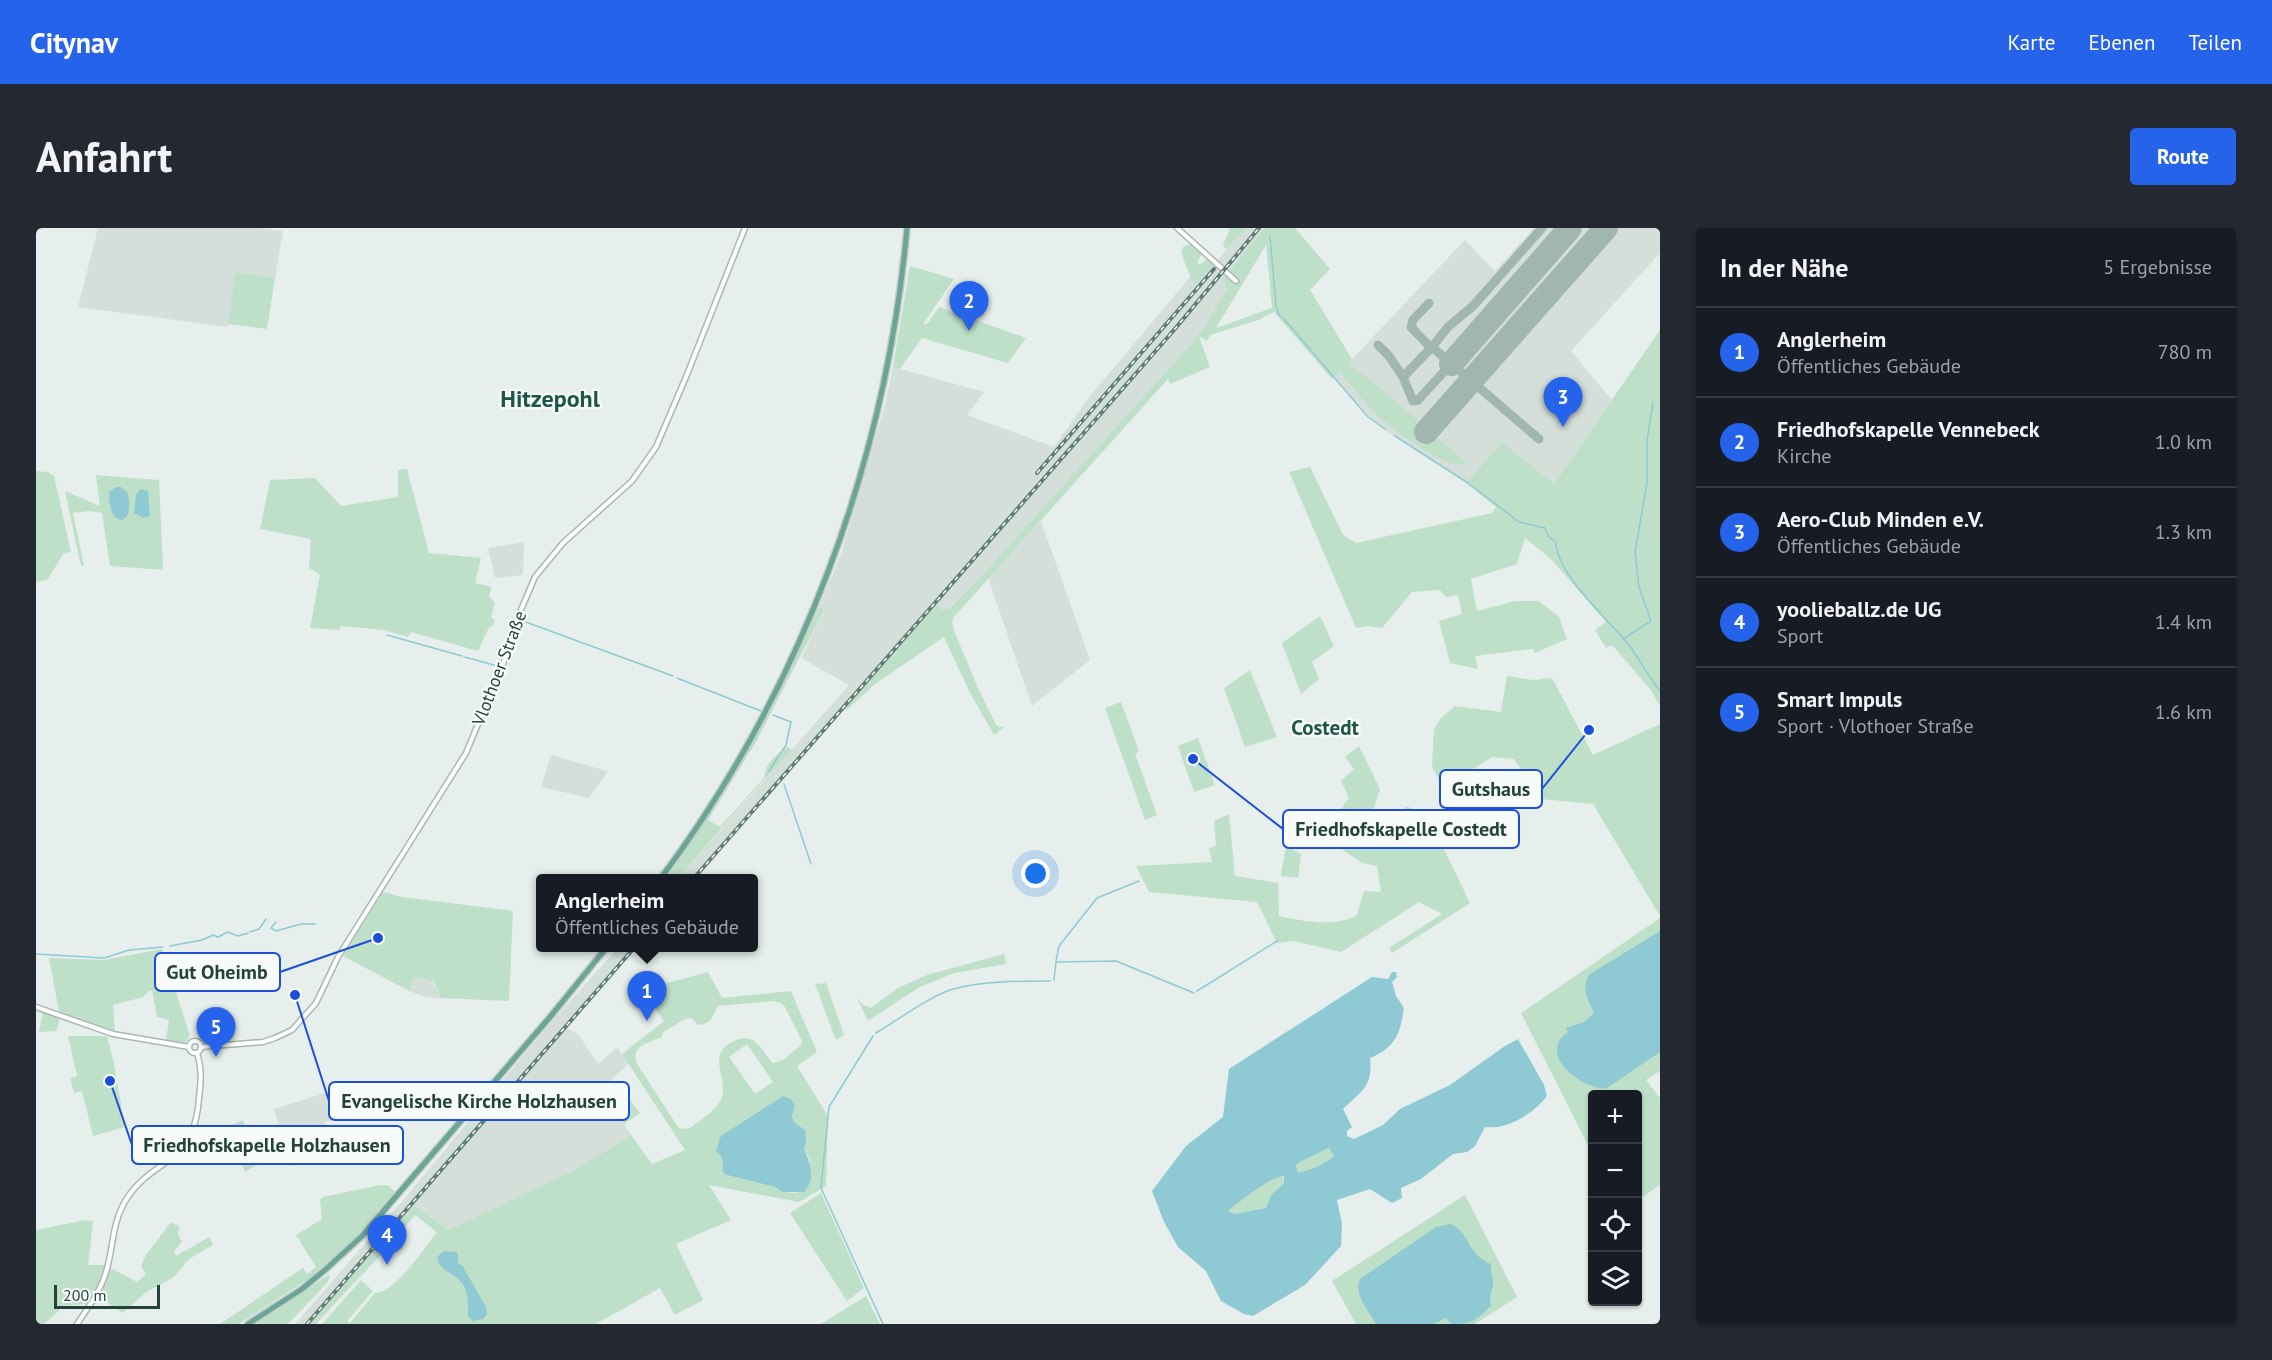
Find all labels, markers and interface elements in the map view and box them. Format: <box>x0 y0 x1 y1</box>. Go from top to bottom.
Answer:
text: Citynav <box>30 24 118 61</box>
text: Karte <box>2008 29 2056 56</box>
text: Ebenen <box>2089 29 2155 56</box>
text: Teilen <box>2188 29 2242 56</box>
button: Route <box>2130 128 2236 185</box>
text: Anfahrt <box>36 129 172 184</box>
text: In der Nähe <box>1720 251 1848 284</box>
text: 5 Ergebnisse <box>2103 254 2212 280</box>
pin: 2 <box>950 282 988 331</box>
text: Anglerheim <box>1777 325 1886 353</box>
text: 1 <box>1734 339 1745 365</box>
text: 780 m <box>2158 339 2212 365</box>
text: Öffentliches Gebäude <box>1777 353 1961 379</box>
pin: 3 <box>1544 378 1582 427</box>
district label: Hitzepohl <box>500 383 601 414</box>
text: Friedhofskapelle Vennebeck <box>1777 415 2040 443</box>
text: 2 <box>1734 429 1745 455</box>
text: 1.0 km <box>2155 429 2212 455</box>
text: Kirche <box>1777 443 1831 469</box>
text: Aero-Club Minden e.V. <box>1777 505 1984 533</box>
text: 3 <box>1734 519 1745 545</box>
text: 1.3 km <box>2155 519 2212 545</box>
text: Öffentliches Gebäude <box>1777 533 1961 559</box>
text: yoolieballz.de UG <box>1777 595 1941 623</box>
street label: Vlothoer Straße <box>466 607 531 730</box>
text: 4 <box>1734 609 1745 635</box>
text: 1.4 km <box>2155 609 2212 635</box>
text: Sport <box>1777 623 1823 649</box>
text: Smart Impuls <box>1777 685 1902 713</box>
text: 5 <box>1734 699 1745 725</box>
text: 1.6 km <box>2155 699 2212 725</box>
text: Sport · Vlothoer Straße <box>1777 713 1974 739</box>
district label: Costedt <box>1291 714 1359 741</box>
callout: Gutshaus <box>1440 770 1542 808</box>
text: Gutshaus <box>1452 776 1530 802</box>
callout: Friedhofskapelle Costedt <box>1283 810 1519 848</box>
text: Friedhofskapelle Costedt <box>1295 816 1507 842</box>
your location <box>1021 859 1050 888</box>
popup <box>536 874 758 952</box>
text: Anglerheim <box>555 886 664 914</box>
text: Öffentliches Gebäude <box>555 914 739 940</box>
callout: Gut Oheimb <box>155 953 280 991</box>
text: Gut Oheimb <box>166 959 268 985</box>
pin: 1 <box>628 972 666 1021</box>
pin: 5 <box>196 1008 236 1057</box>
callout: Evangelische Kirche Holzhausen <box>329 1082 629 1120</box>
text: Evangelische Kirche Holzhausen <box>341 1088 617 1114</box>
map controls <box>1588 1090 1642 1306</box>
button: + <box>1588 1090 1642 1144</box>
callout: Friedhofskapelle Holzhausen <box>132 1126 403 1164</box>
text: Friedhofskapelle Holzhausen <box>143 1132 391 1158</box>
button: − <box>1588 1144 1642 1198</box>
button: locate <box>1588 1198 1642 1252</box>
pin: 4 <box>368 1216 406 1265</box>
button: layers <box>1588 1252 1642 1306</box>
scale bar <box>54 1282 160 1310</box>
text: 200 m <box>63 1285 106 1305</box>

